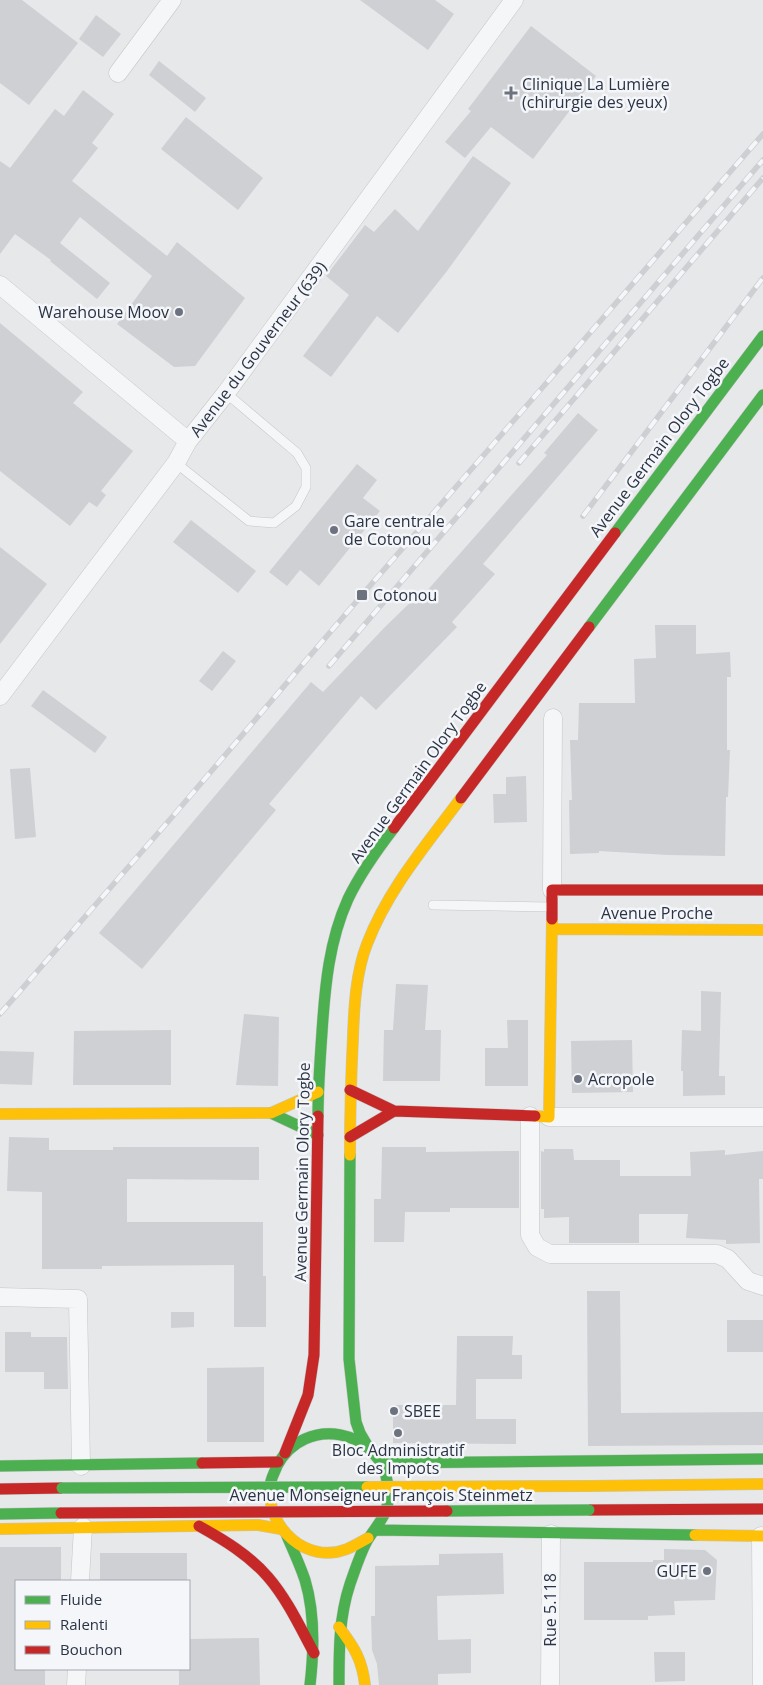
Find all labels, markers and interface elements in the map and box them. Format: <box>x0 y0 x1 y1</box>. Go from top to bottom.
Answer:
place label: Clinique La Lumière (chirurgie des yeux) <box>522 73 670 113</box>
marker: Clinique La Lumière (chirurgie des yeux) <box>504 86 518 100</box>
street label: Avenue du Gouverneur (639) <box>185 257 331 441</box>
place label: Warehouse Moov <box>38 301 169 323</box>
marker: Warehouse Moov <box>173 306 185 318</box>
street label: Avenue Germain Olory Togbe <box>584 353 734 541</box>
place label: Gare centrale de Cotonou <box>344 510 445 550</box>
marker: Gare centrale de Cotonou <box>328 524 340 536</box>
place label: Cotonou <box>373 584 437 606</box>
marker: Cotonou <box>355 588 369 602</box>
street label: Avenue Germain Olory Togbe <box>345 677 491 867</box>
street label: Avenue Proche <box>601 902 713 924</box>
street label: Avenue Germain Olory Togbe <box>289 1062 315 1282</box>
place label: Acropole <box>588 1068 654 1090</box>
marker: Acropole <box>572 1073 584 1085</box>
place label: SBEE <box>404 1400 441 1422</box>
marker: SBEE <box>388 1405 400 1417</box>
marker: Bloc Administratif des Impots <box>392 1427 404 1439</box>
place label: Bloc Administratif des Impots <box>332 1439 466 1479</box>
street label: Avenue Monseigneur François Steinmetz <box>229 1484 533 1506</box>
place label: GUFE <box>657 1560 697 1582</box>
marker: GUFE <box>701 1565 713 1577</box>
street label: Rue 5.118 <box>539 1573 561 1647</box>
legend <box>15 1580 190 1670</box>
text: Fluide <box>60 1589 102 1609</box>
text: Ralenti <box>60 1614 108 1634</box>
text: Bouchon <box>60 1639 123 1659</box>

